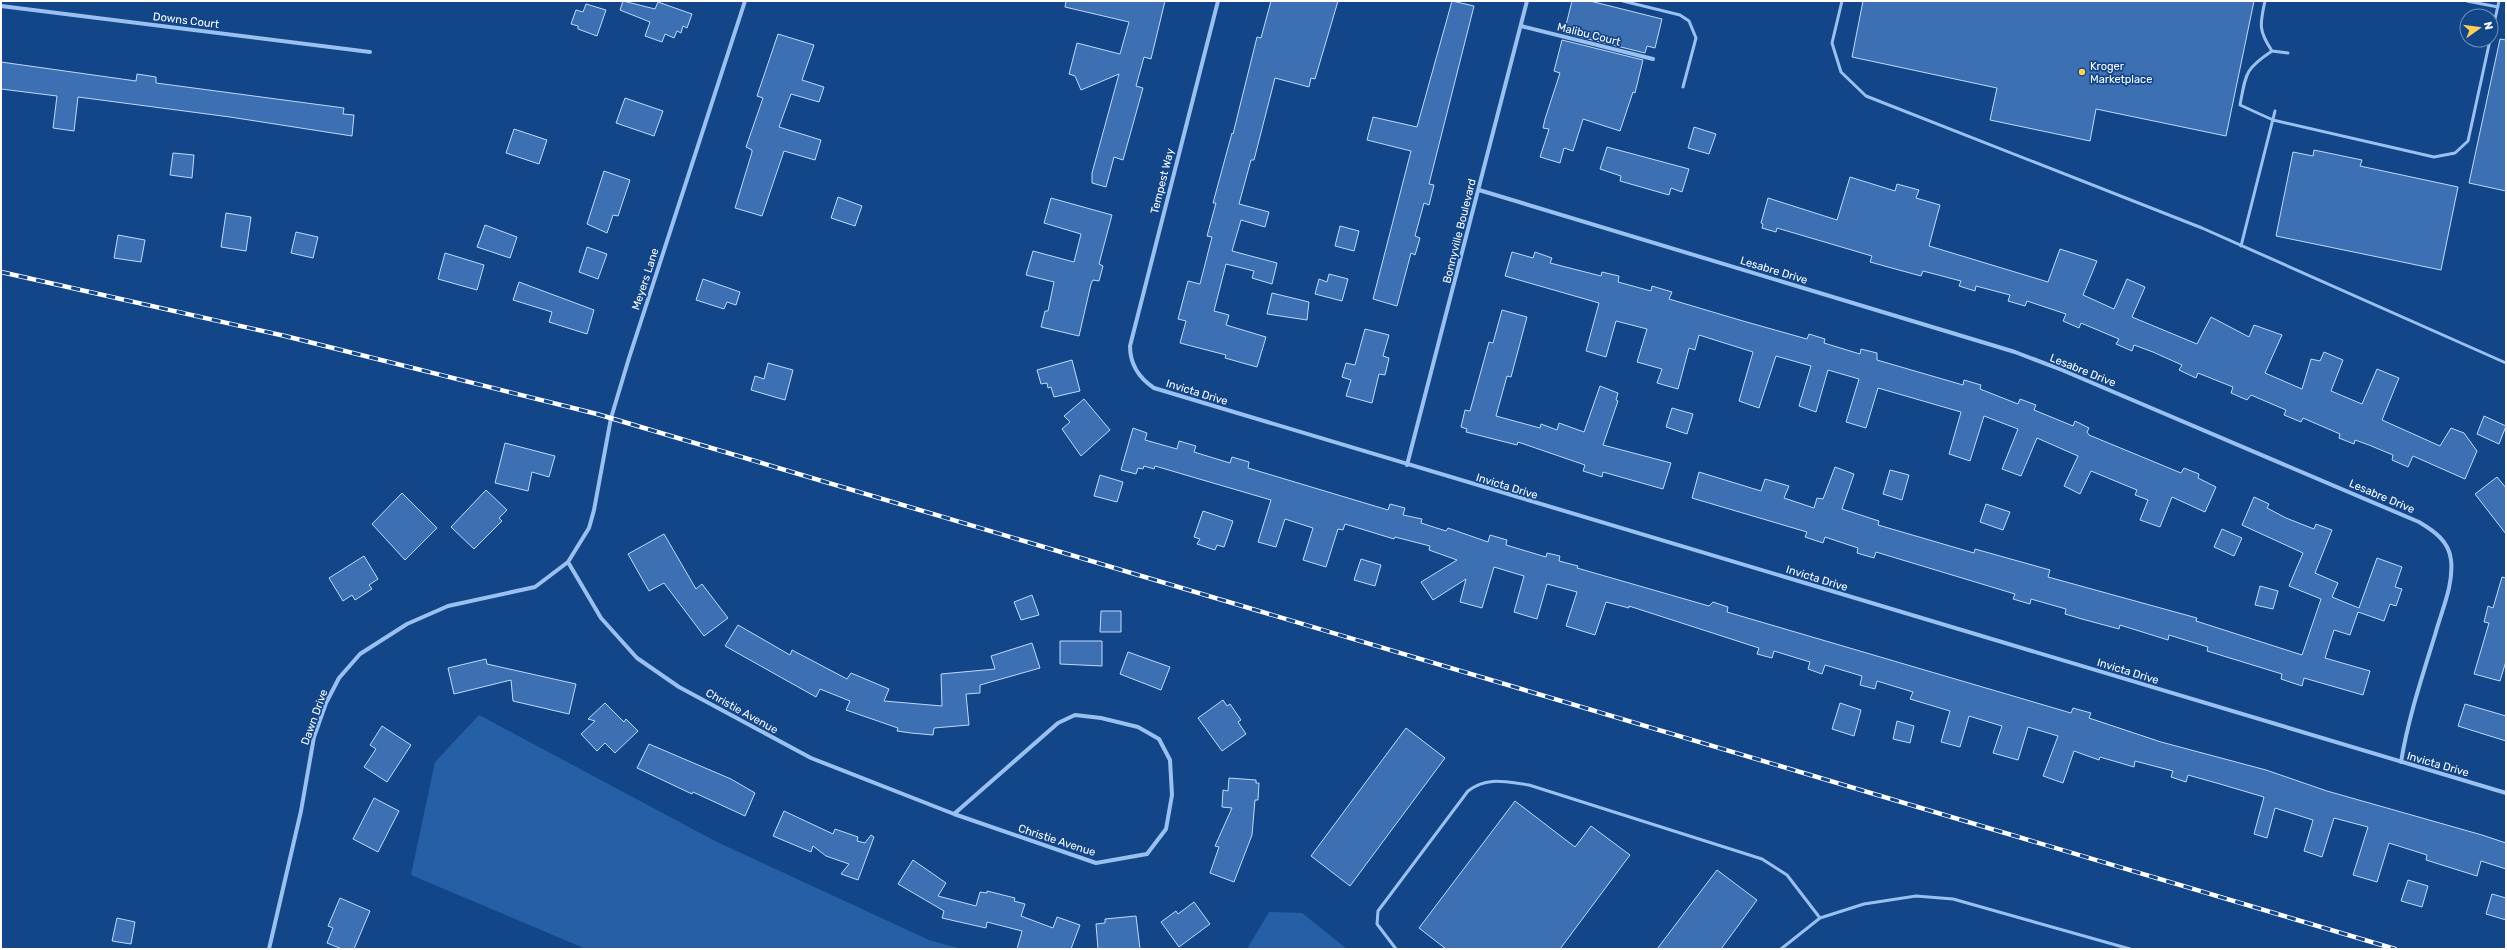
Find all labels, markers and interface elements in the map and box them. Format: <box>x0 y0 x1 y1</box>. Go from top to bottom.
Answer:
north arrow <box>2459 8 2499 48</box>
street label: Downs Court <box>152 10 220 31</box>
street label: Malibu Court <box>1556 20 1623 49</box>
text: N <box>2481 20 2496 31</box>
place label: Kroger Marketplace <box>2090 60 2152 86</box>
marker: Kroger Marketplace <box>2077 67 2087 77</box>
street label: Tempest Way <box>1148 147 1177 215</box>
street label: Bonnyville Boulevard <box>1440 177 1479 285</box>
street label: Meyers Lane <box>629 247 662 312</box>
street label: Lesabre Drive <box>1739 254 1809 287</box>
street label: Lesabre Drive <box>2048 351 2118 390</box>
street label: Invicta Drive <box>1164 377 1229 408</box>
street label: Invicta Drive <box>1474 471 1539 502</box>
street label: Lesabre Drive <box>2347 477 2417 516</box>
street label: Invicta Drive <box>1784 563 1849 594</box>
street label: Invicta Drive <box>2095 656 2160 687</box>
street label: Christie Avenue <box>703 686 780 737</box>
street label: Dawn Drive <box>298 688 331 747</box>
street label: Invicta Drive <box>2405 749 2470 780</box>
street label: Christie Avenue <box>1017 822 1097 859</box>

